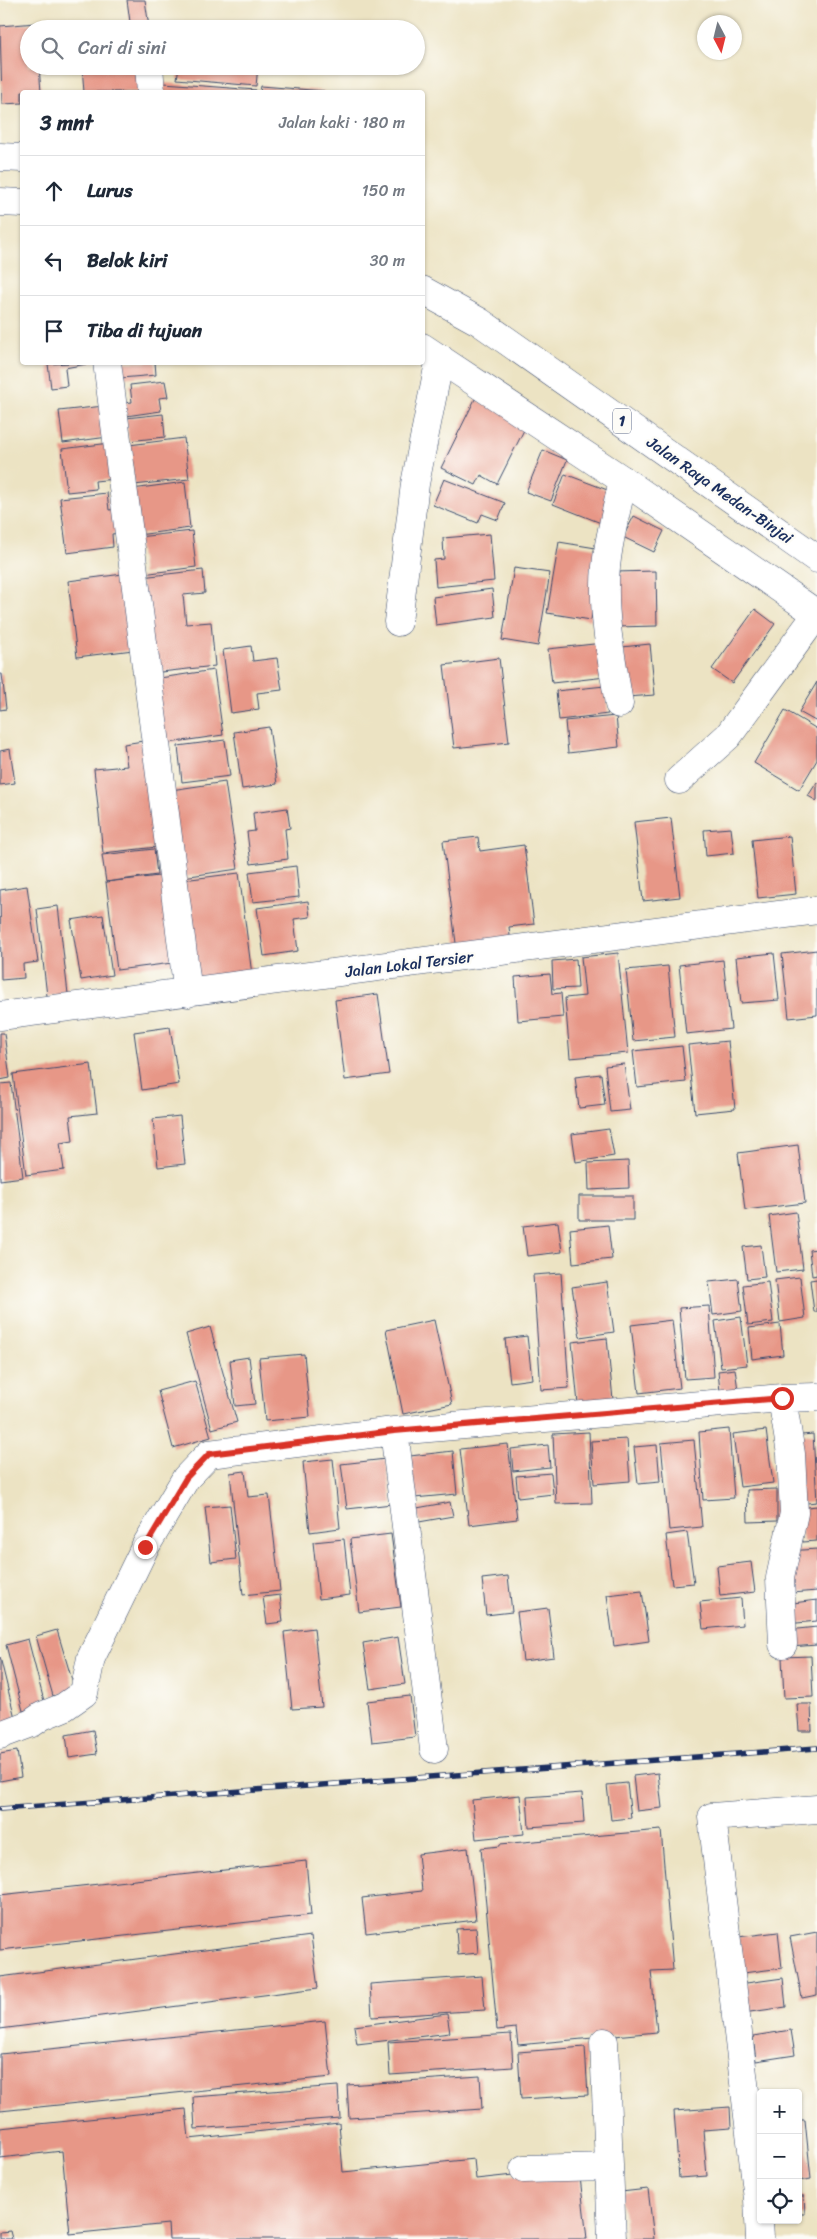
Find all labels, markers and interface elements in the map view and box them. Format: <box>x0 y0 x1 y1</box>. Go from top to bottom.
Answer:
north arrow <box>697 15 742 60</box>
search box <box>20 20 425 75</box>
text: Cari di sini <box>78 31 166 64</box>
icon: search <box>38 34 66 62</box>
text: 3 mnt <box>40 104 93 142</box>
text: Jalan kaki · 180 m <box>279 108 405 137</box>
text: Lurus <box>87 174 133 207</box>
text: 150 m <box>362 176 405 205</box>
icon: ahead <box>40 177 68 205</box>
text: Belok kiri <box>87 244 167 277</box>
text: 30 m <box>370 246 405 275</box>
icon: left <box>40 247 68 275</box>
text: Tiba di tujuan <box>87 314 202 347</box>
icon: arrive <box>40 317 68 345</box>
road number: 1 <box>613 408 631 434</box>
street label: Jalan Raya Medan-Binjai <box>640 428 800 552</box>
street label: Jalan Lokal Tersier <box>342 942 476 986</box>
route start <box>771 1387 794 1410</box>
route end <box>134 1536 157 1559</box>
map controls <box>757 2089 802 2224</box>
button: + <box>757 2089 802 2134</box>
button: − <box>757 2134 802 2179</box>
button: locate <box>757 2179 802 2224</box>

